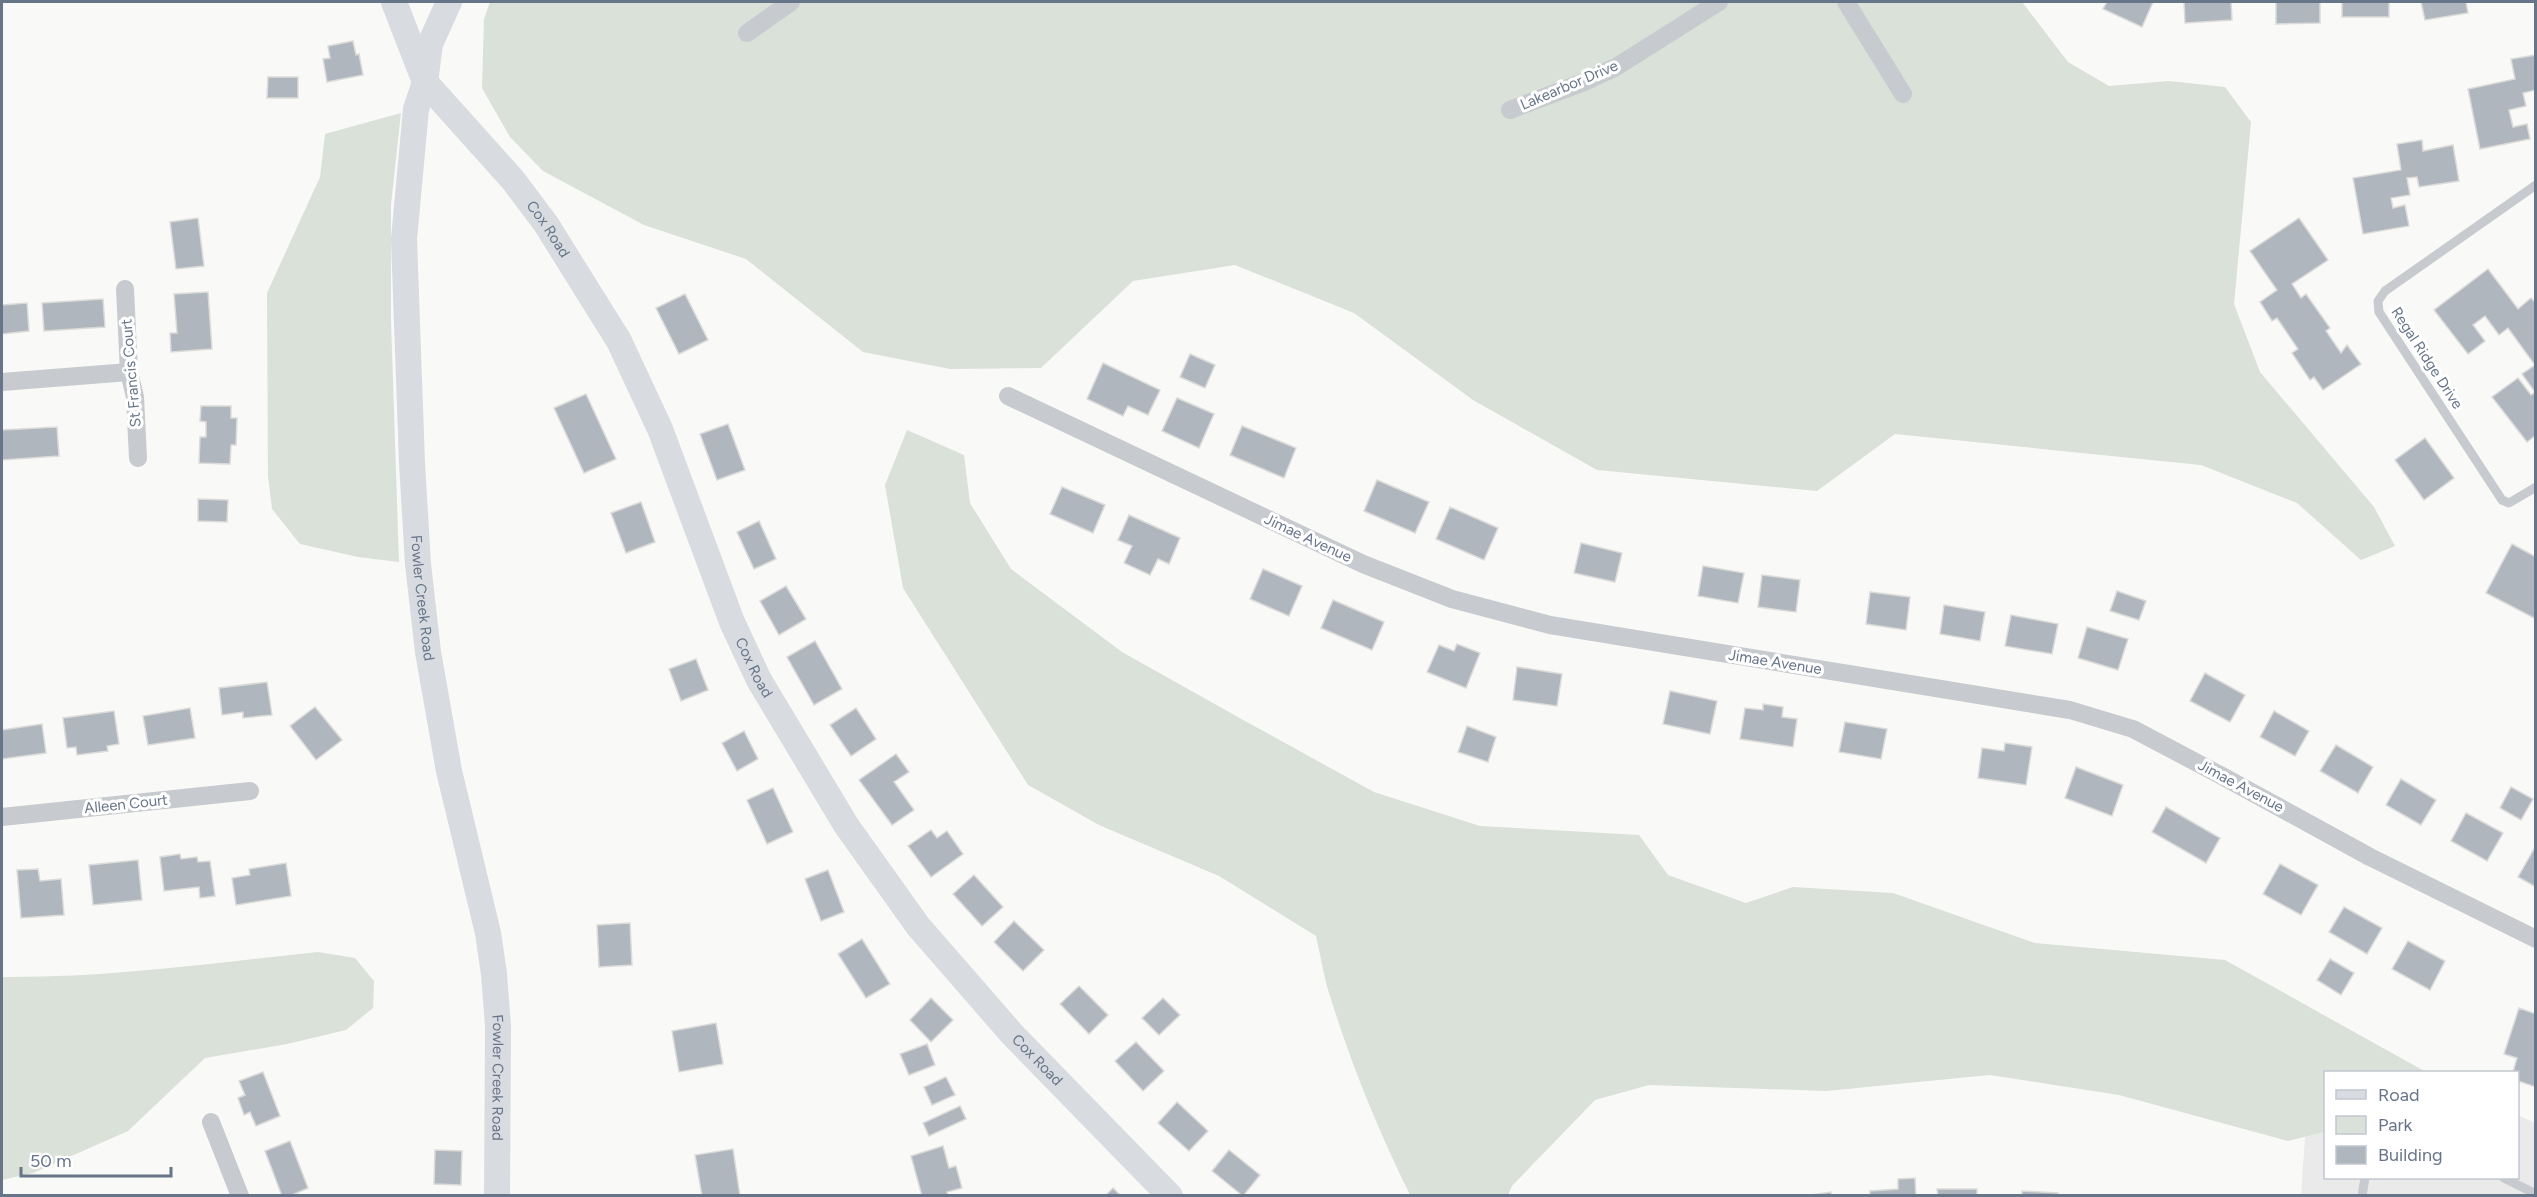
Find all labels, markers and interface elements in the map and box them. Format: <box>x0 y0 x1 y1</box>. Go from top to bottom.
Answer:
street label: Lakearbor Drive <box>1517 56 1621 114</box>
street label: Cox Road <box>523 197 574 261</box>
street label: Regal Ridge Drive <box>2387 304 2467 412</box>
street label: St Francis Court <box>117 318 145 428</box>
street label: Jimae Avenue <box>1261 510 1355 566</box>
street label: Fowler Creek Road <box>407 535 438 662</box>
street label: Cox Road <box>731 635 776 701</box>
street label: Jimae Avenue <box>1727 646 1823 678</box>
street label: Jimae Avenue <box>2195 756 2287 816</box>
street label: Alleen Court <box>83 791 169 817</box>
street label: Fowler Creek Road <box>488 1014 507 1141</box>
street label: Cox Road <box>1008 1030 1066 1089</box>
legend <box>2324 1071 2519 1179</box>
text: Road <box>2378 1084 2419 1106</box>
text: Park <box>2378 1114 2413 1136</box>
scale bar <box>21 1140 171 1178</box>
text: Building <box>2378 1144 2443 1166</box>
text: 50 m <box>30 1150 72 1172</box>

